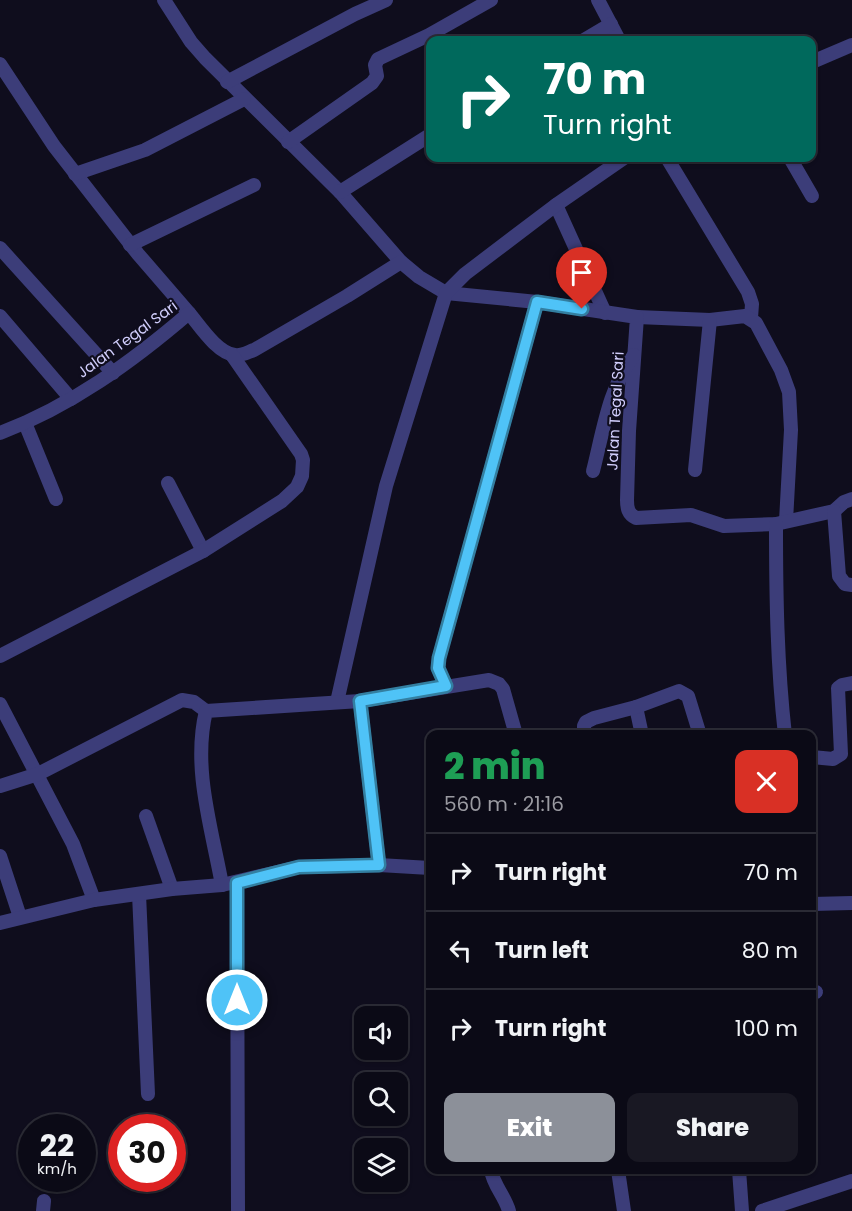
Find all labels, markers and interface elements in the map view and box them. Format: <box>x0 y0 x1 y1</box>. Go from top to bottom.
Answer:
text: 70 m <box>543 50 646 109</box>
icon: right <box>444 60 522 138</box>
text: Turn right <box>543 106 672 143</box>
pin <box>556 247 607 309</box>
icon: arrive <box>565 256 598 289</box>
street label: Jalan Tegal Sari <box>73 295 181 383</box>
street label: Jalan Tegal Sari <box>601 351 629 471</box>
text: 2 min <box>444 741 546 792</box>
button: close <box>735 750 798 813</box>
text: 560 m · 21:16 <box>444 790 564 818</box>
icon: right <box>444 856 477 889</box>
text: Turn right <box>495 857 606 888</box>
text: 70 m <box>744 857 798 888</box>
icon: left <box>444 934 477 967</box>
text: Turn left <box>495 935 589 966</box>
text: 80 m <box>742 935 798 966</box>
position arrow <box>205 968 269 1032</box>
map controls <box>354 1006 408 1192</box>
button: sound <box>354 1006 408 1060</box>
icon: right <box>444 1012 477 1045</box>
text: Turn right <box>495 1013 606 1044</box>
text: 100 m <box>735 1013 798 1044</box>
button: search <box>354 1072 408 1126</box>
button: Exit <box>444 1093 615 1162</box>
button: Share <box>627 1093 798 1162</box>
speed limit sign: 30 <box>108 1114 186 1192</box>
text: 22 <box>40 1124 74 1167</box>
button: layers <box>354 1138 408 1192</box>
text: km/h <box>37 1158 77 1179</box>

